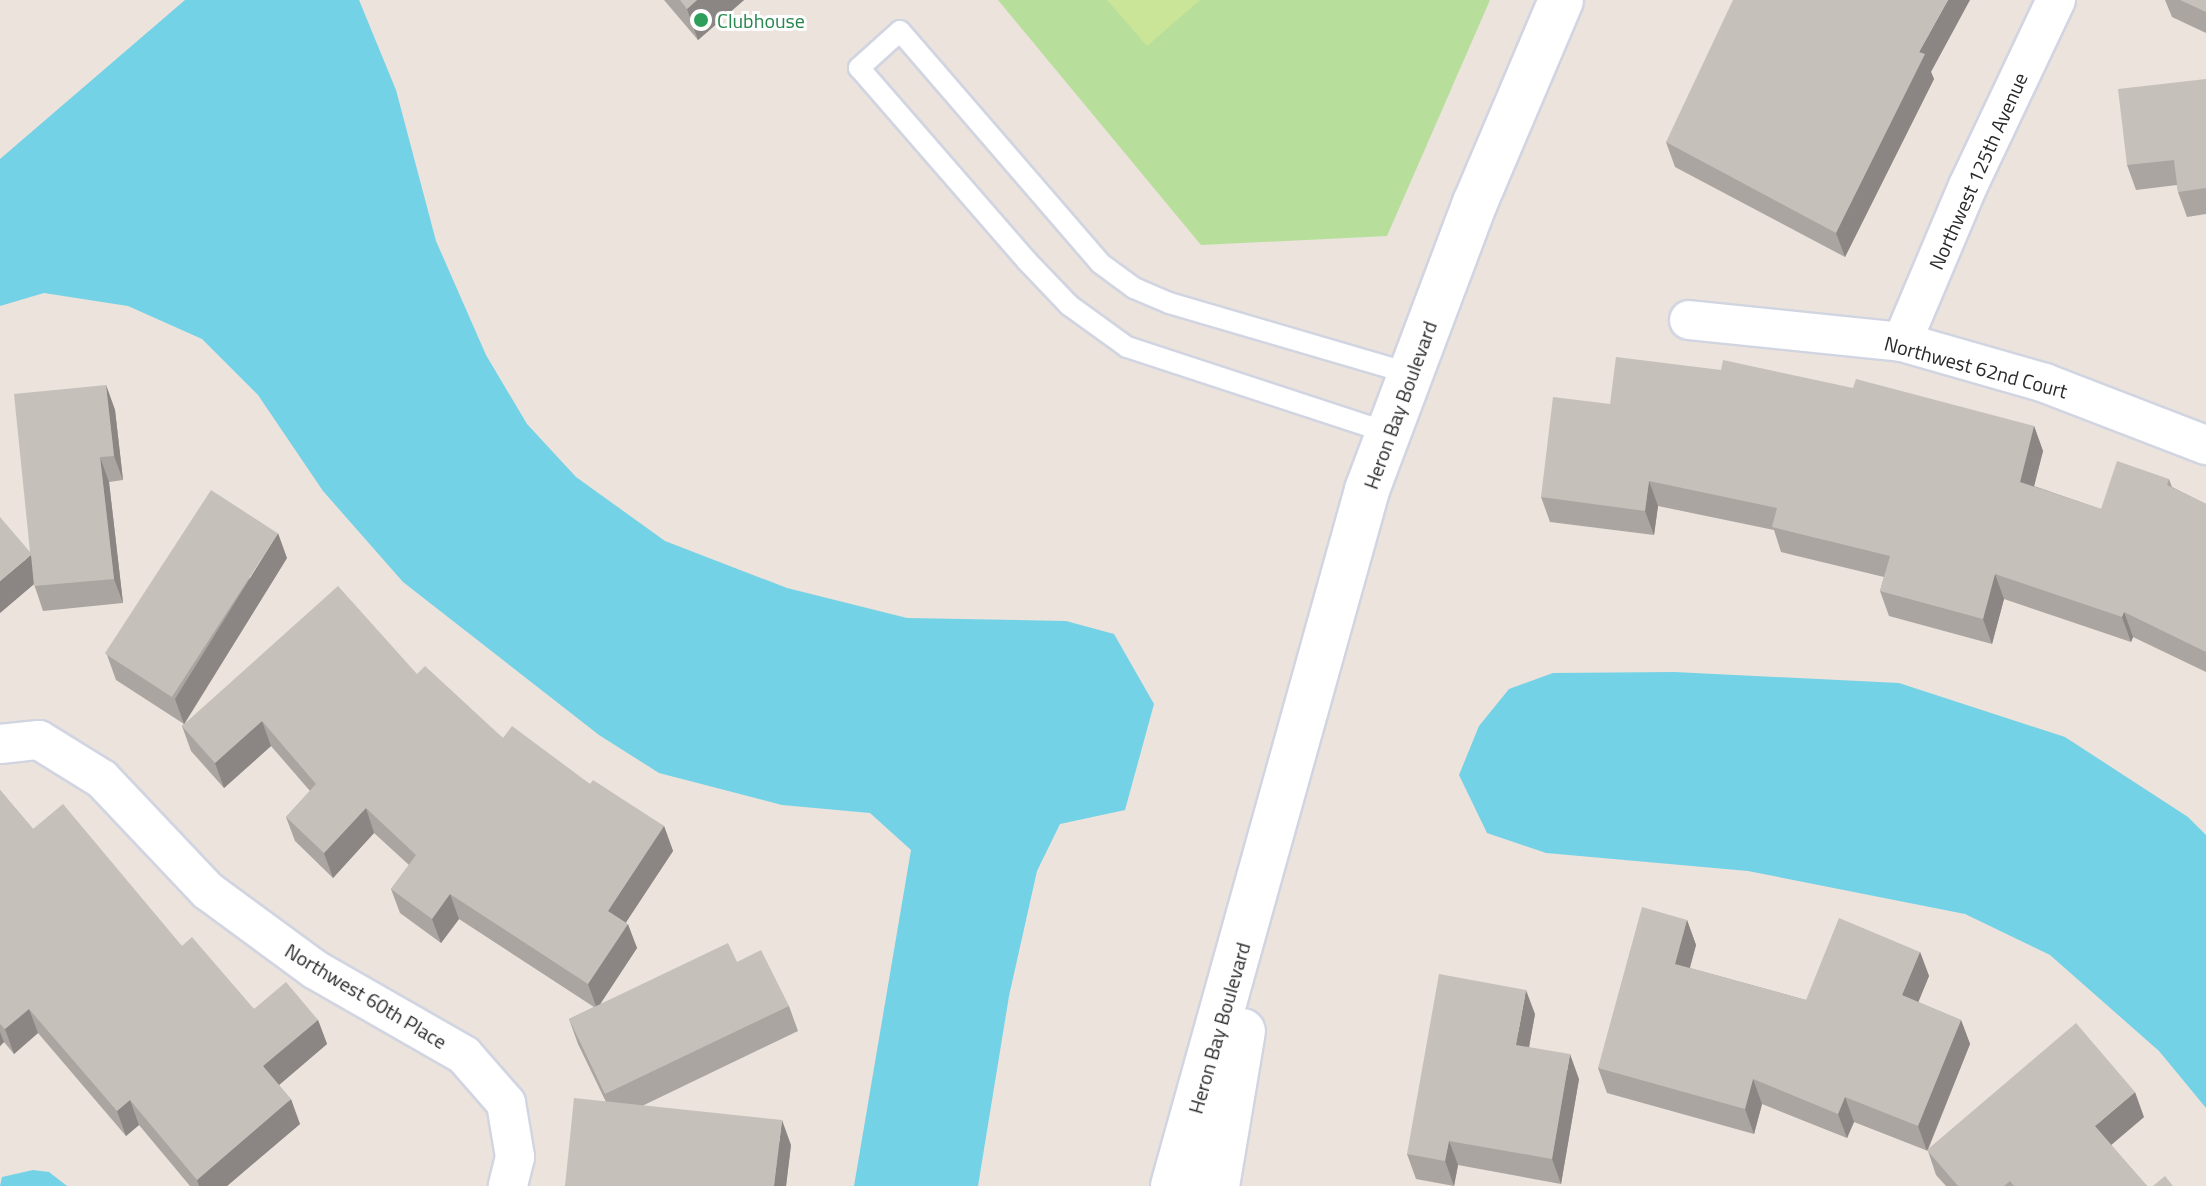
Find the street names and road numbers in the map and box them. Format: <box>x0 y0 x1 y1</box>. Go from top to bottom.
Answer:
street label: Northwest 125th Avenue <box>1924 69 2032 273</box>
street label: Heron Bay Boulevard <box>1358 318 1442 492</box>
street label: Northwest 62nd Court <box>1882 331 2070 403</box>
street label: Northwest 60th Place <box>281 938 451 1054</box>
street label: Heron Bay Boulevard <box>1183 940 1255 1116</box>

